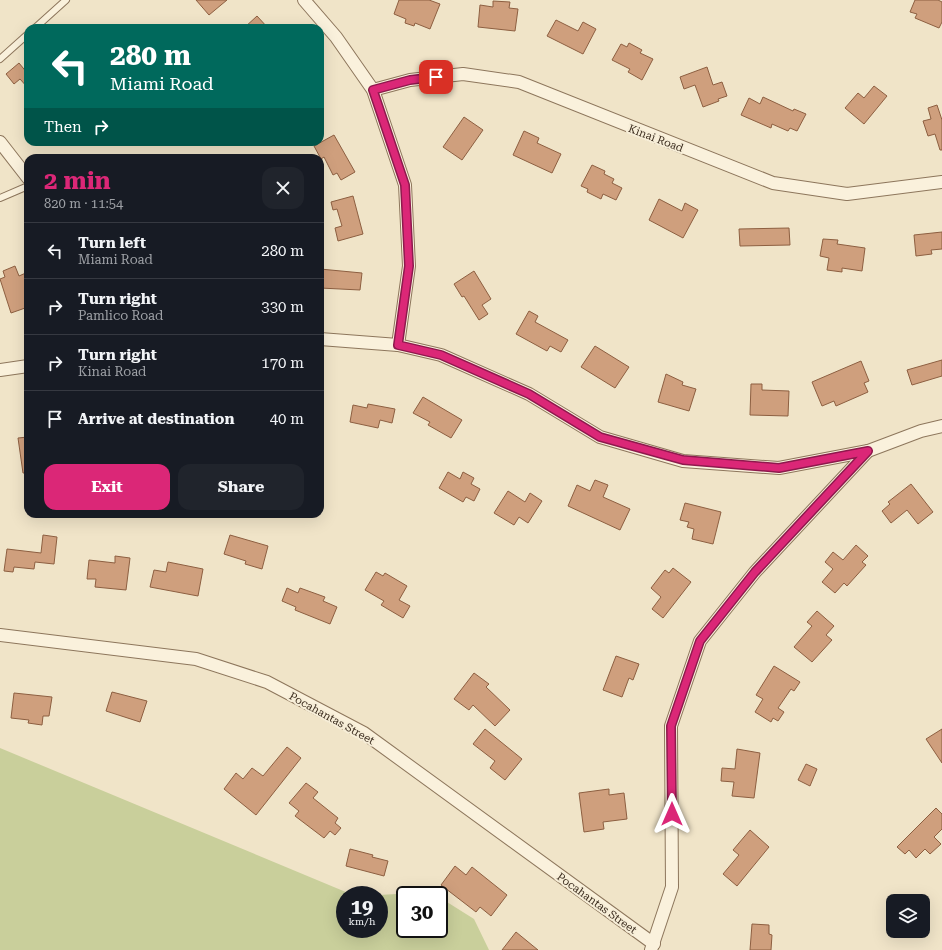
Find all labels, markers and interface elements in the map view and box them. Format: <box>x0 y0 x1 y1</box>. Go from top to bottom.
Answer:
text: 280 m <box>110 39 191 72</box>
icon: left <box>44 40 96 92</box>
pin <box>419 60 453 94</box>
icon: arrive <box>425 66 447 88</box>
text: Miami Road <box>110 73 214 94</box>
icon: right <box>90 116 112 138</box>
text: Then <box>44 118 82 136</box>
street label: Kinai Road <box>626 122 685 155</box>
text: 2 min <box>44 167 111 195</box>
button: close <box>262 167 304 209</box>
text: 820 m · 11:54 <box>44 196 123 211</box>
text: Turn left <box>78 234 146 252</box>
icon: left <box>44 240 66 262</box>
text: 280 m <box>261 242 304 260</box>
text: Miami Road <box>78 252 153 267</box>
text: Turn right <box>78 290 157 308</box>
icon: right <box>44 296 66 318</box>
text: 330 m <box>261 298 304 316</box>
text: Pamlico Road <box>78 308 163 323</box>
text: Turn right <box>78 346 157 364</box>
icon: right <box>44 352 66 374</box>
text: 170 m <box>261 354 304 372</box>
text: Kinai Road <box>78 364 146 379</box>
icon: arrive <box>44 408 66 430</box>
text: Arrive at destination <box>78 410 234 428</box>
text: 40 m <box>270 410 304 428</box>
button: Exit <box>44 464 170 510</box>
button: Share <box>178 464 304 510</box>
street label: Pocahantas Street <box>287 690 377 747</box>
position arrow <box>651 793 693 835</box>
street label: Pocahantas Street <box>554 870 639 937</box>
speed limit sign: 30 <box>396 886 448 938</box>
map controls <box>886 894 930 938</box>
button: layers <box>886 894 930 938</box>
text: 19 <box>351 895 373 919</box>
text: km/h <box>349 916 375 927</box>

